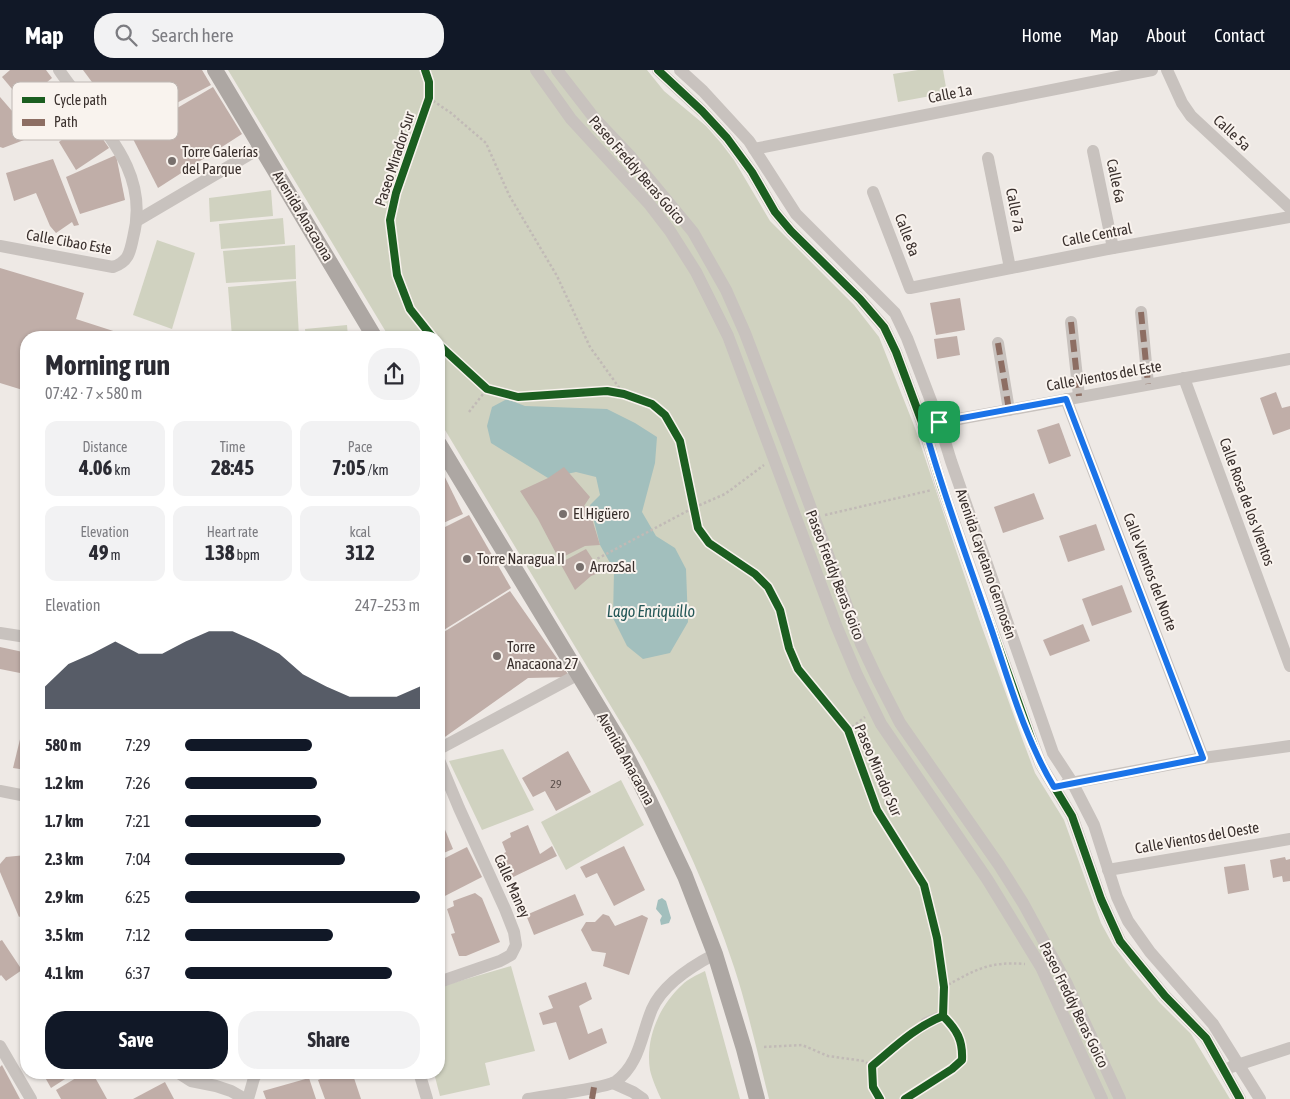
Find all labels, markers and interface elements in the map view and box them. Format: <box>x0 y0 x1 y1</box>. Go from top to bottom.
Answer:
search box <box>94 13 444 58</box>
icon: search <box>112 21 140 49</box>
text: Map <box>25 22 64 49</box>
text: Search here <box>152 24 234 46</box>
text: Home <box>1022 25 1062 46</box>
text: Map <box>1090 25 1119 46</box>
text: About <box>1147 25 1186 46</box>
text: Contact <box>1214 25 1265 46</box>
street label: Calle 1a <box>926 81 973 106</box>
legend <box>12 82 178 140</box>
text: Cycle path <box>54 92 107 108</box>
street label: Paseo Mirador Sur <box>371 109 418 208</box>
street label: Calle 5a <box>1210 111 1254 154</box>
street label: Paseo Freddy Beras Goico <box>586 112 689 227</box>
text: Path <box>54 114 78 130</box>
place label: Torre Galerías del Parque <box>182 143 258 177</box>
marker: Torre Galerías del Parque <box>166 155 178 167</box>
street label: Calle 6a <box>1104 157 1129 204</box>
street label: Avenida Anacaona <box>270 167 337 264</box>
street label: Calle 7a <box>1003 186 1028 233</box>
street label: Calle 8a <box>892 211 923 259</box>
street label: Calle Central <box>1061 219 1133 250</box>
street label: Calle Cibao Este <box>25 226 113 257</box>
button: share <box>368 348 420 400</box>
text: Morning run <box>45 349 170 381</box>
street label: Calle Vientos del Este <box>1045 357 1163 394</box>
text: 07:42 · 7 × 580 m <box>45 384 142 402</box>
pin <box>918 401 960 443</box>
icon: arrive <box>925 408 953 436</box>
street label: Calle Rosa de los Vientos <box>1216 436 1279 568</box>
text: Distance <box>82 439 127 455</box>
text: Time <box>220 439 245 455</box>
text: Pace <box>348 439 372 455</box>
text: 4.06 <box>79 455 112 479</box>
text: 28:45 <box>211 455 254 479</box>
text: 7:05 <box>332 455 366 479</box>
text: km <box>112 462 131 478</box>
text: /km <box>366 462 388 478</box>
street label: Avenida Cayetano Germosén <box>953 487 1020 641</box>
place label: El Higüero <box>573 505 630 522</box>
street label: Paseo Freddy Beras Goico <box>803 507 868 642</box>
marker: El Higüero <box>557 508 569 520</box>
street label: Calle Vientos del Norte <box>1120 510 1181 633</box>
text: Elevation <box>81 524 129 540</box>
text: Heart rate <box>207 524 258 540</box>
text: kcal <box>350 524 371 540</box>
text: 49 <box>89 540 109 564</box>
text: 138 <box>205 540 235 564</box>
text: 312 <box>345 540 375 564</box>
text: m <box>109 547 121 563</box>
text: bpm <box>235 547 260 563</box>
place label: Torre Naragua II <box>477 550 565 567</box>
marker: Torre Naragua II <box>461 553 473 565</box>
place label: ArrozSal <box>590 558 636 575</box>
marker: ArrozSal <box>574 561 586 573</box>
text: Elevation <box>45 596 100 614</box>
text: 247–253 m <box>355 596 420 614</box>
water label: Lago Enriquillo <box>607 602 695 621</box>
place label: Torre Anacaona 27 <box>507 638 579 672</box>
marker: Torre Anacaona 27 <box>491 650 503 662</box>
street label: Avenida Anacaona <box>594 710 659 808</box>
street label: Paseo Mirador Sur <box>851 721 906 819</box>
text: 580 m <box>45 736 81 754</box>
text: 7:29 <box>125 736 150 754</box>
text: 1.2 km <box>45 774 84 792</box>
text: 7:26 <box>125 774 150 792</box>
house number: 29 <box>550 777 562 791</box>
text: 1.7 km <box>45 812 84 830</box>
text: 7:21 <box>125 812 150 830</box>
street label: Calle Vientos del Oeste <box>1134 818 1260 857</box>
text: 2.3 km <box>45 850 84 868</box>
text: 7:04 <box>125 850 151 868</box>
street label: Calle Maney <box>491 851 534 920</box>
text: 2.9 km <box>45 888 84 906</box>
text: 6:25 <box>125 888 150 906</box>
text: 3.5 km <box>45 926 84 944</box>
text: 7:12 <box>125 926 150 944</box>
street label: Paseo Freddy Beras Goico <box>1037 939 1112 1071</box>
text: 4.1 km <box>45 964 84 982</box>
text: 6:37 <box>125 964 150 982</box>
button: Save <box>45 1011 228 1069</box>
button: Share <box>238 1011 420 1069</box>

